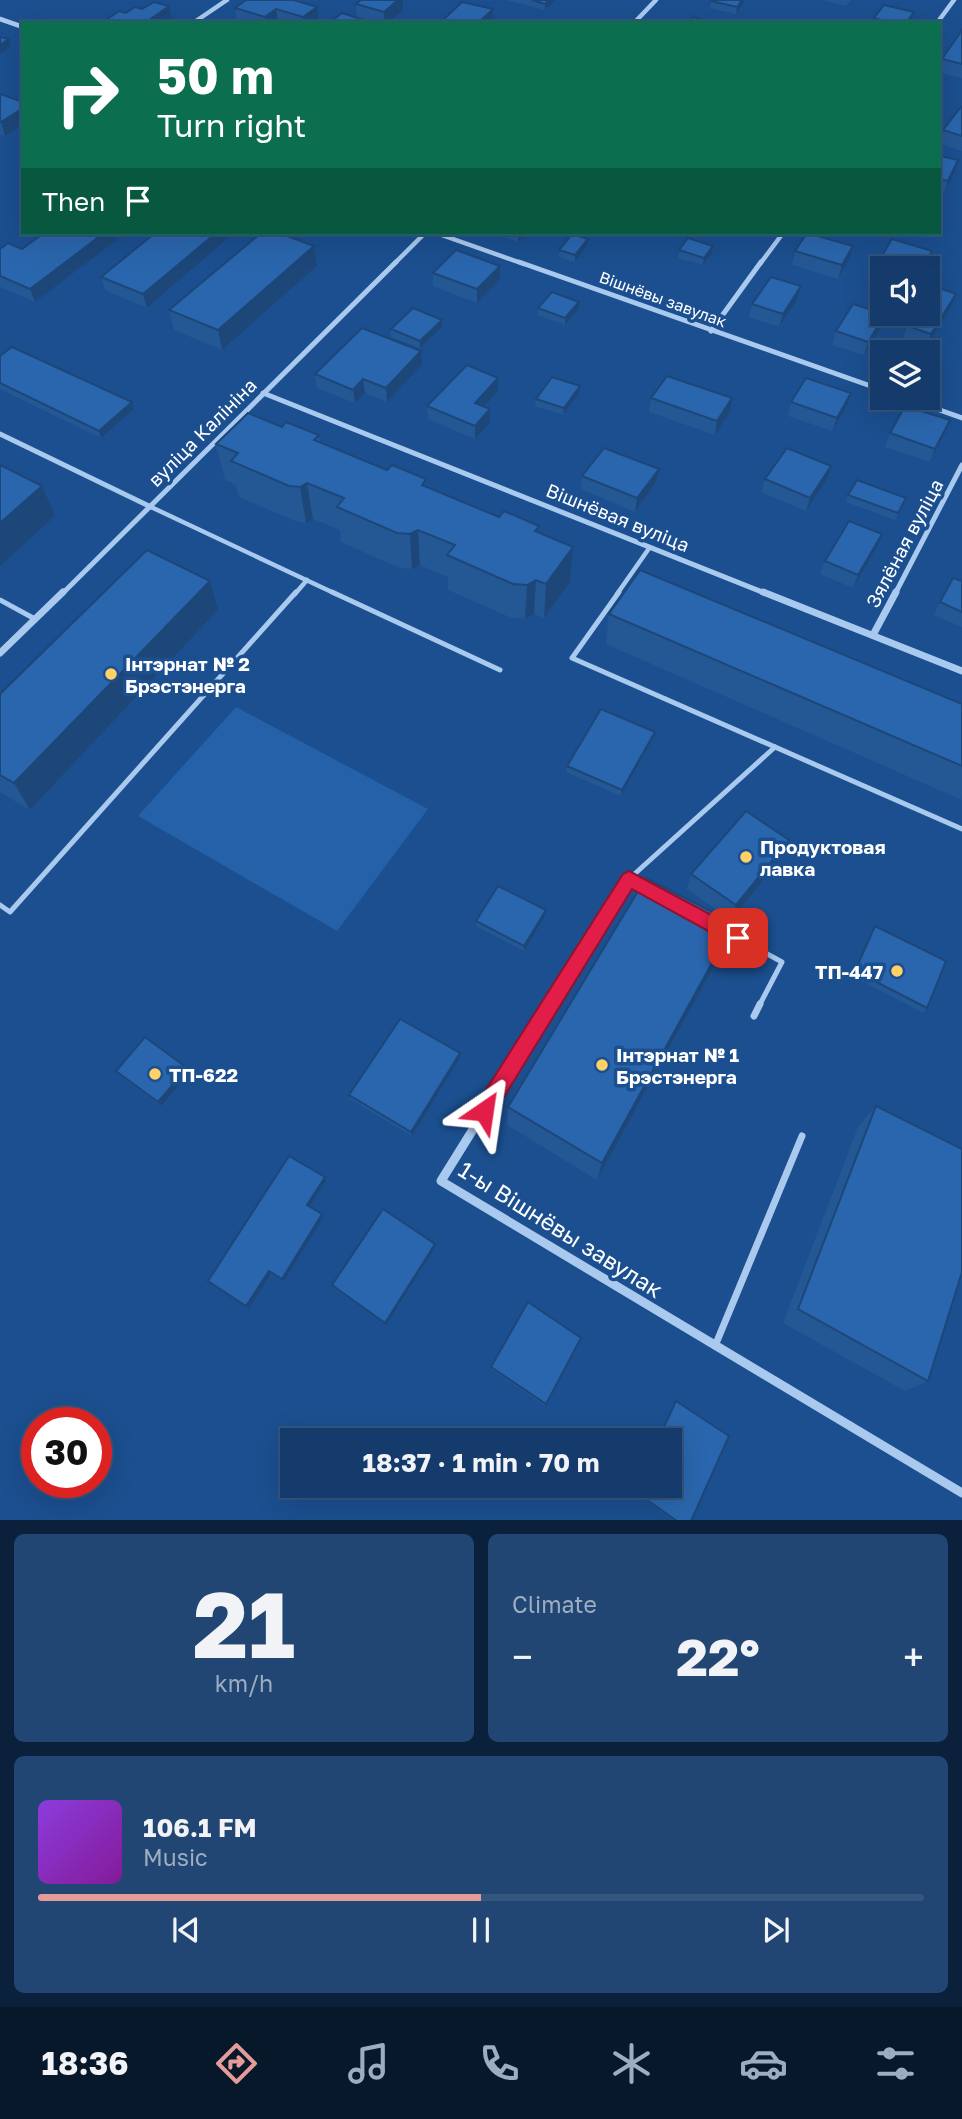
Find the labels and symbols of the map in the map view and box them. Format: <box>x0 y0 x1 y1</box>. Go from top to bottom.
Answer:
street label: Вішнёвы завулак <box>597 267 729 331</box>
street label: вуліца Калініна <box>143 373 261 491</box>
street label: Зялёная вуліца <box>860 475 948 611</box>
street label: Вішнёвая вуліца <box>543 478 693 556</box>
place label: Інтэрнат № 2 Брэстэнерга <box>125 652 250 697</box>
marker: Інтэрнат № 2 Брэстэнерга <box>103 666 119 682</box>
place label: Продуктовая лавка <box>760 835 886 880</box>
marker: Продуктовая лавка <box>738 849 754 865</box>
pin <box>708 908 768 968</box>
place label: ТП-447 <box>815 960 883 983</box>
marker: ТП-447 <box>889 963 905 979</box>
place label: Інтэрнат № 1 Брэстэнерга <box>616 1043 739 1088</box>
marker: Інтэрнат № 1 Брэстэнерга <box>594 1057 610 1073</box>
place label: ТП-622 <box>169 1063 238 1086</box>
marker: ТП-622 <box>147 1066 163 1082</box>
position arrow <box>447 1074 521 1148</box>
street label: 1-ы Вішнёвы завулак <box>454 1155 668 1303</box>
speed limit sign: 30 <box>21 1407 112 1498</box>

